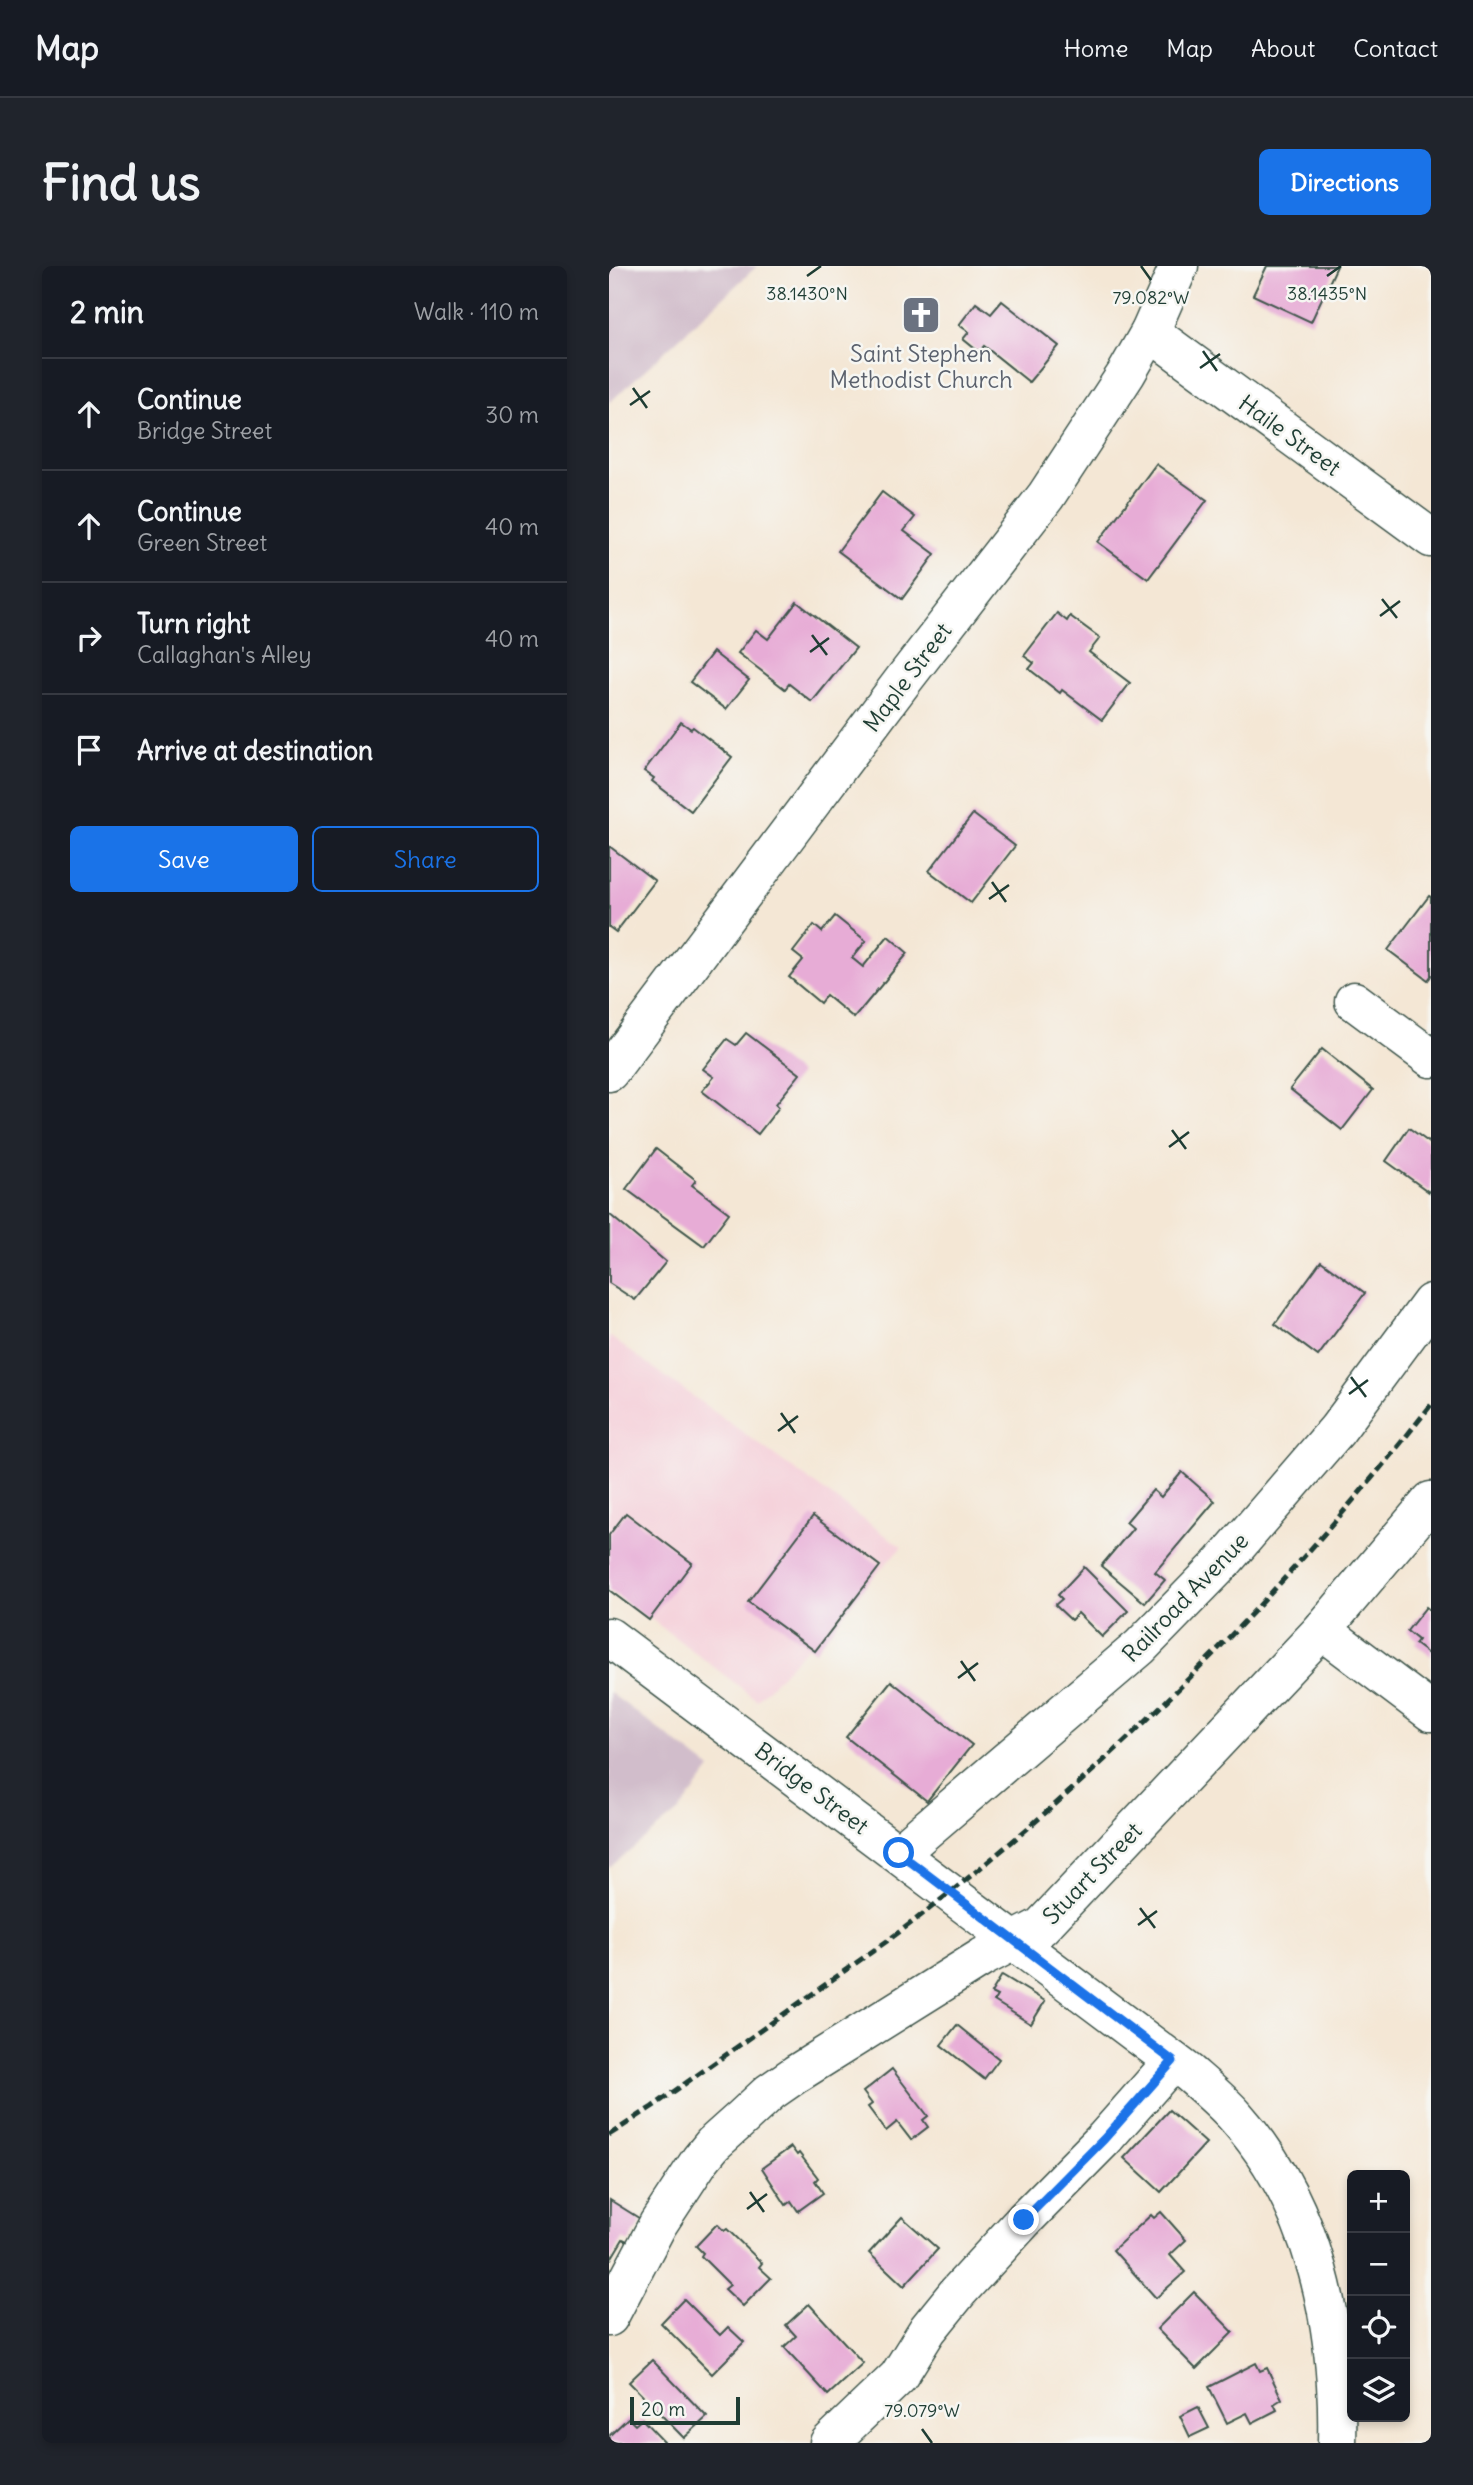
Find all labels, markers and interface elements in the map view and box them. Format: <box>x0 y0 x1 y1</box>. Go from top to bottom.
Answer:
text: Map <box>35 27 99 69</box>
text: Home <box>1064 33 1128 63</box>
text: Map <box>1166 33 1213 63</box>
text: About <box>1251 33 1315 63</box>
text: Contact <box>1353 33 1438 63</box>
button: Directions <box>1259 149 1431 215</box>
text: Find us <box>42 152 200 213</box>
text: 38.1430°N <box>766 282 848 305</box>
text: 38.1435°N <box>1287 282 1367 305</box>
text: 79.082°W <box>1113 286 1189 309</box>
text: 2 min <box>70 293 144 331</box>
church icon: Saint Stephen Methodist Church <box>900 294 942 336</box>
text: Walk · 110 m <box>414 297 539 326</box>
place label: Saint Stephen Methodist Church <box>829 339 1013 394</box>
text: Continue <box>137 383 242 416</box>
street label: Haile Street <box>1233 388 1347 482</box>
icon: ahead <box>70 395 108 433</box>
text: 30 m <box>485 400 539 429</box>
text: Bridge Street <box>137 416 272 445</box>
text: Continue <box>137 495 242 528</box>
icon: ahead <box>70 507 108 545</box>
text: 40 m <box>485 512 539 541</box>
text: Green Street <box>137 528 267 557</box>
text: Turn right <box>137 607 250 640</box>
street label: Maple Street <box>857 617 958 737</box>
icon: right <box>70 619 108 657</box>
text: 40 m <box>485 624 539 653</box>
text: Callaghan's Alley <box>137 640 312 669</box>
icon: arrive <box>70 731 108 769</box>
text: Arrive at destination <box>137 734 373 767</box>
button: Save <box>70 826 298 892</box>
button: Share <box>312 826 539 892</box>
street label: Railroad Avenue <box>1116 1526 1254 1668</box>
street label: Bridge Street <box>749 1736 875 1840</box>
street label: Stuart Street <box>1036 1816 1148 1930</box>
route start <box>883 1837 914 1868</box>
map controls <box>1347 2170 1410 2422</box>
button: + <box>1347 2170 1410 2233</box>
route end <box>1008 2204 1039 2235</box>
button: − <box>1347 2233 1410 2296</box>
button: locate <box>1347 2296 1410 2359</box>
button: layers <box>1347 2359 1410 2422</box>
scale bar <box>630 2394 740 2426</box>
text: 20 m <box>641 2397 685 2421</box>
text: 79.079°W <box>884 2399 960 2422</box>

